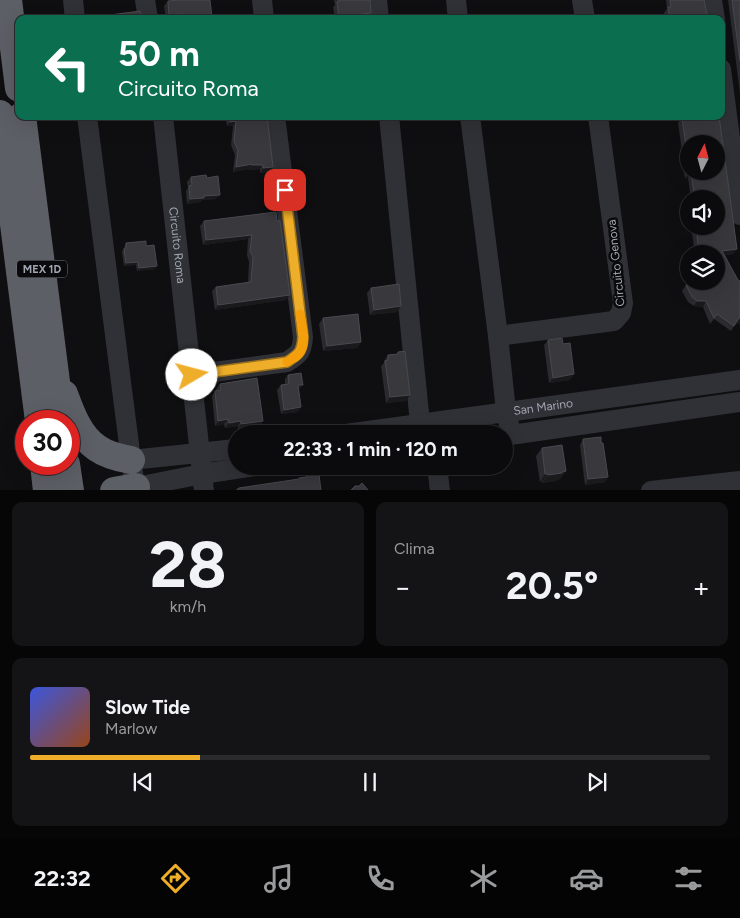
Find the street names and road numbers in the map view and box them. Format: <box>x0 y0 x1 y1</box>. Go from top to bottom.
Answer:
street label: Circuito Roma <box>166 206 188 284</box>
street label: Circuito Genova <box>604 219 628 307</box>
road number: MEX 1D <box>17 260 67 278</box>
street label: San Marino <box>512 396 574 418</box>

